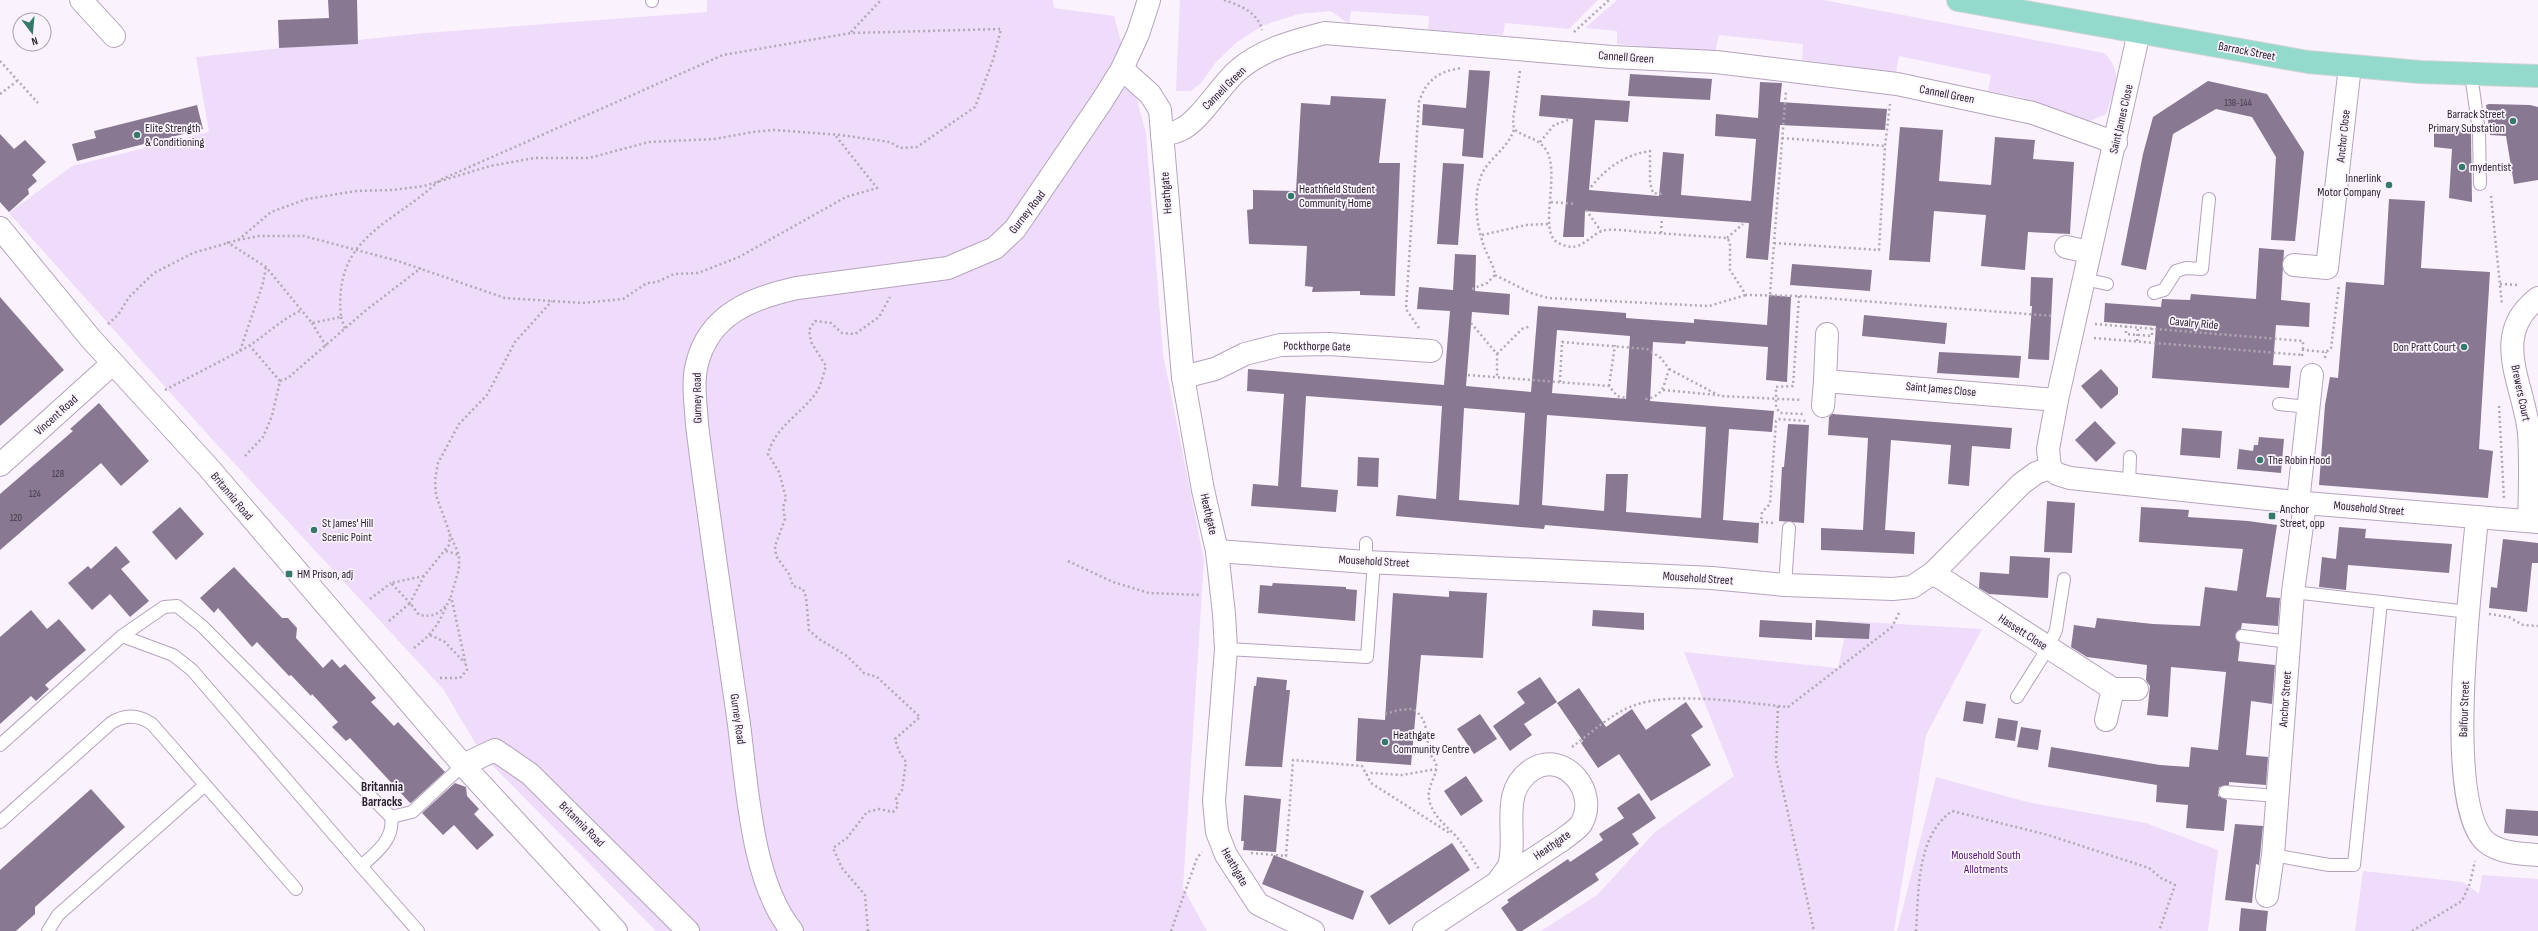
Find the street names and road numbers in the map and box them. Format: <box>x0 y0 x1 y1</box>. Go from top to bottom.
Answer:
street label: Barrack Street <box>2217 39 2277 64</box>
street label: Cannell Green <box>1598 48 1654 67</box>
street label: Cannell Green <box>1199 63 1249 113</box>
street label: Cannell Green <box>1918 82 1976 107</box>
street label: Saint James Close <box>2106 83 2137 155</box>
street label: Anchor Close <box>2333 109 2354 164</box>
street label: Heathgate <box>1158 171 1175 214</box>
street label: Gurney Road <box>1006 188 1049 237</box>
street label: Cavalry Ride <box>2169 314 2219 333</box>
street label: Pockthorpe Gate <box>1283 338 1351 355</box>
street label: Brewers Court <box>2507 364 2534 423</box>
street label: Gurney Road <box>690 372 705 424</box>
street label: Saint James Close <box>1905 379 1977 400</box>
street label: Vincent Road <box>32 392 81 439</box>
street label: Britannia Road <box>207 469 256 523</box>
street label: Heathgate <box>1196 492 1221 536</box>
street label: Mousehold Street <box>2333 498 2405 519</box>
street label: Mousehold Street <box>1338 552 1410 571</box>
street label: Mousehold Street <box>1662 569 1734 588</box>
street label: Hassett Close <box>1995 611 2050 654</box>
street label: Anchor Street <box>2276 670 2295 729</box>
street label: Balfour Street <box>2456 680 2473 737</box>
street label: Gurney Road <box>727 693 748 745</box>
street label: Britannia Road <box>556 798 608 850</box>
street label: Heathgate <box>1531 827 1574 864</box>
street label: Heathgate <box>1218 845 1252 889</box>

